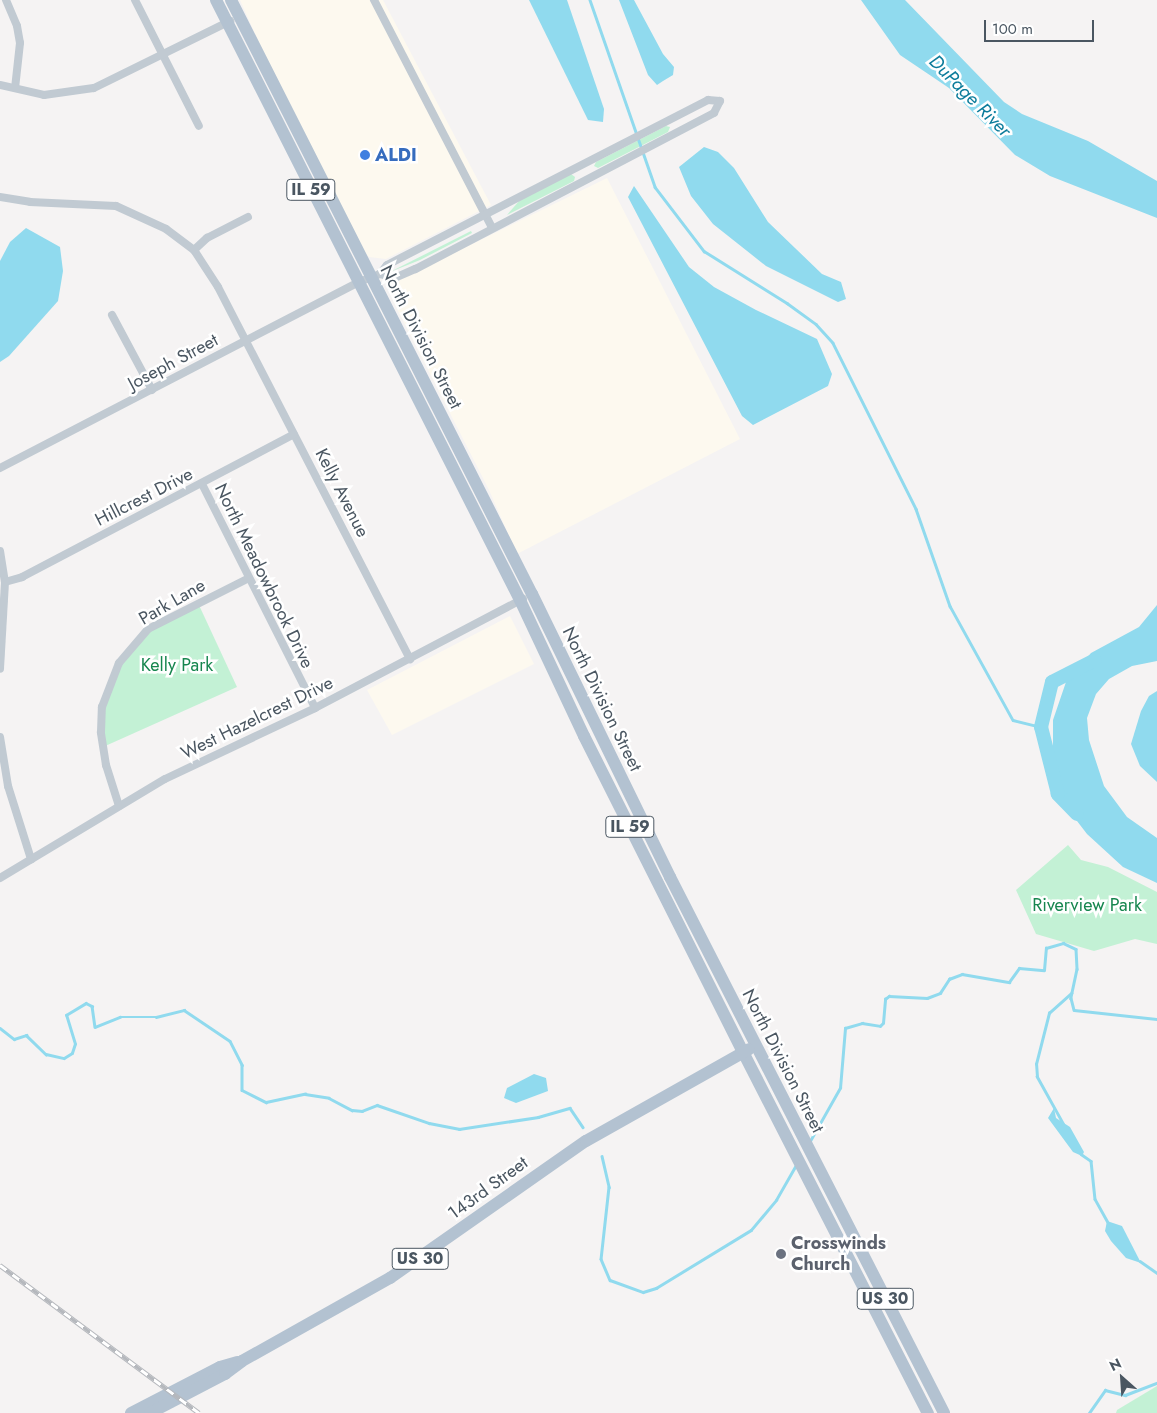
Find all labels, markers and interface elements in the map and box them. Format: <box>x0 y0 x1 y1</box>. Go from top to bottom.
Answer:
scale bar <box>987 10 1097 42</box>
text: 100 m <box>992 18 1033 40</box>
water label: DuPage River <box>924 50 1016 142</box>
place label: ALDI <box>375 144 417 166</box>
marker: ALDI <box>359 149 371 161</box>
road number: IL 59 <box>286 176 336 204</box>
street label: North Division Street <box>375 262 467 412</box>
street label: Joseph Street <box>124 329 222 395</box>
street label: Kelly Avenue <box>310 445 374 541</box>
street label: Hillcrest Drive <box>92 463 196 531</box>
street label: North Meadowbrook Drive <box>210 480 318 672</box>
street label: Park Lane <box>135 574 209 630</box>
street label: North Division Street <box>558 623 646 775</box>
park label: Kelly Park <box>141 654 213 676</box>
street label: West Hazelcrest Drive <box>178 672 336 764</box>
road number: IL 59 <box>605 814 655 840</box>
park label: Riverview Park <box>1032 894 1142 916</box>
street label: North Division Street <box>737 986 829 1136</box>
street label: 143rd Street <box>444 1152 532 1224</box>
place label: Crosswinds Church <box>791 1233 886 1276</box>
road number: US 30 <box>391 1246 449 1272</box>
marker: Crosswinds Church <box>775 1248 787 1260</box>
road number: US 30 <box>856 1286 914 1312</box>
north arrow <box>1097 1353 1147 1403</box>
text: N <box>1106 1353 1125 1376</box>

